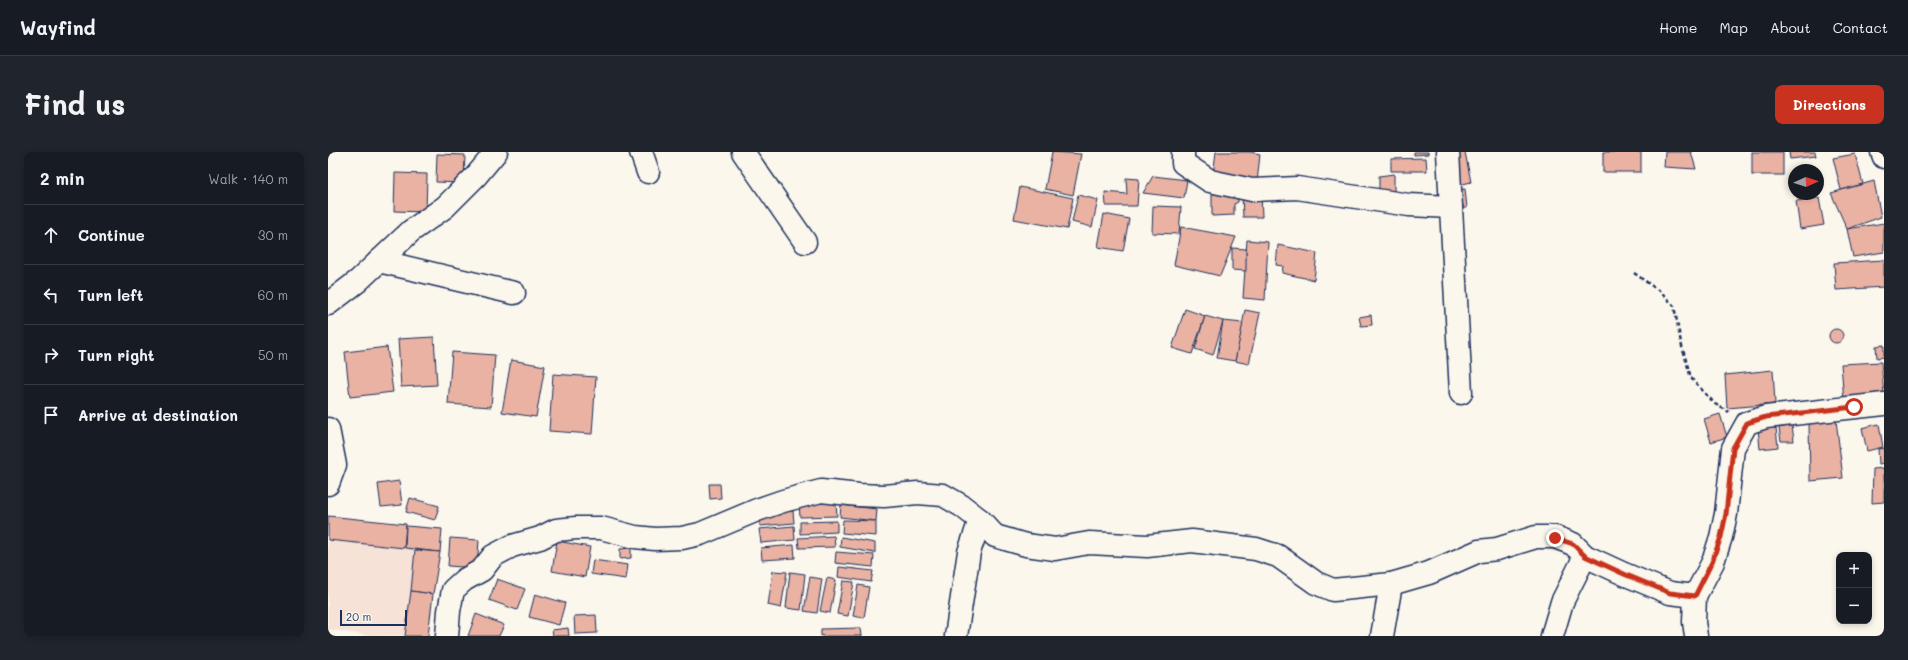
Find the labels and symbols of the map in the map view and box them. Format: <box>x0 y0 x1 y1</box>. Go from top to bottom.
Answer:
north arrow <box>1788 164 1824 200</box>
route start <box>1845 398 1863 416</box>
route end <box>1546 529 1564 547</box>
scale bar <box>340 608 407 627</box>

